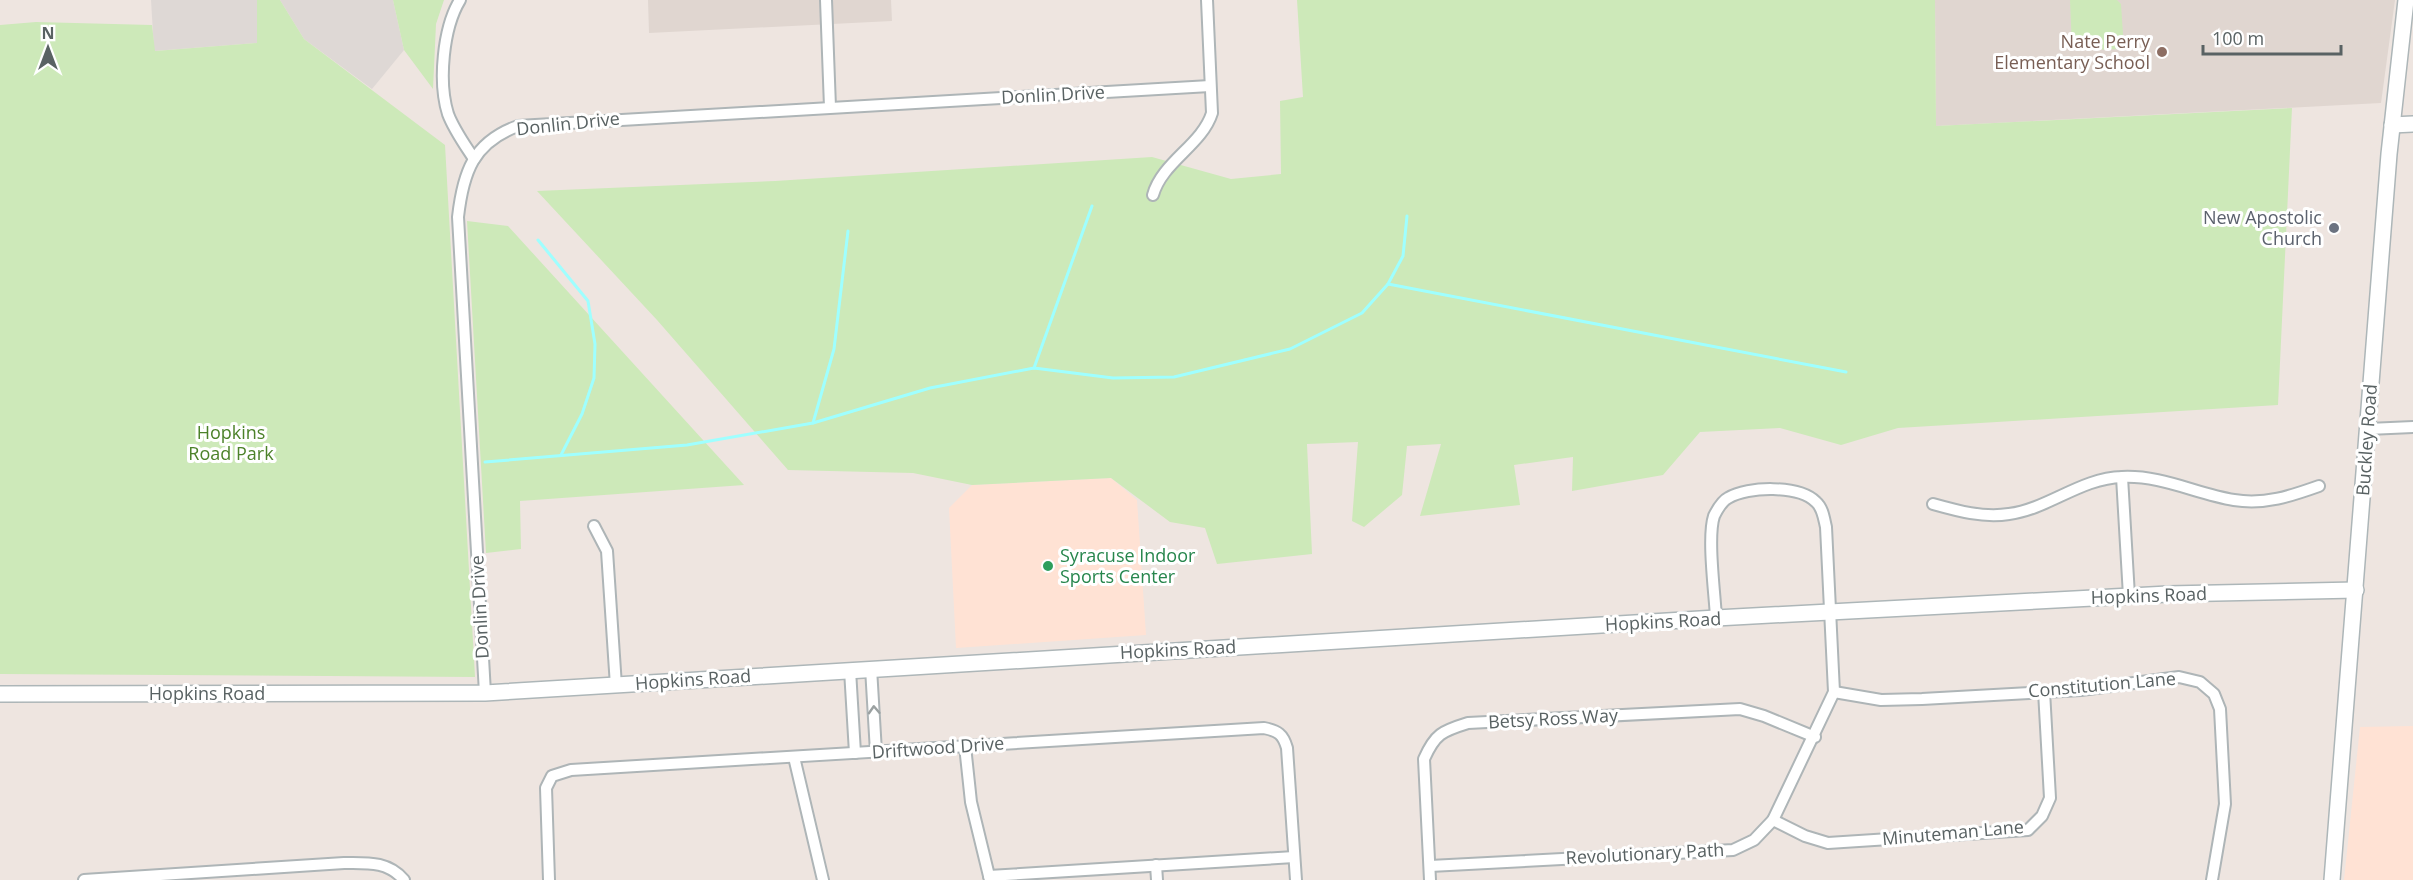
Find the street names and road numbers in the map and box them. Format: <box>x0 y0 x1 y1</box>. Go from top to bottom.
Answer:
street label: Donlin Drive <box>1000 79 1105 109</box>
street label: Donlin Drive <box>515 106 621 140</box>
street label: Buckley Road <box>2350 383 2382 497</box>
street label: Donlin Drive <box>464 555 494 660</box>
street label: Hopkins Road <box>2090 581 2208 609</box>
street label: Hopkins Road <box>1604 606 1722 636</box>
street label: Hopkins Road <box>1119 634 1237 664</box>
street label: Hopkins Road <box>634 663 752 695</box>
street label: Constitution Lane <box>2027 666 2177 702</box>
street label: Hopkins Road <box>149 681 265 705</box>
street label: Betsy Ross Way <box>1487 703 1619 733</box>
street label: Driftwood Drive <box>871 730 1005 764</box>
street label: Minuteman Lane <box>1881 814 2025 850</box>
street label: Revolutionary Path <box>1565 837 1725 869</box>

